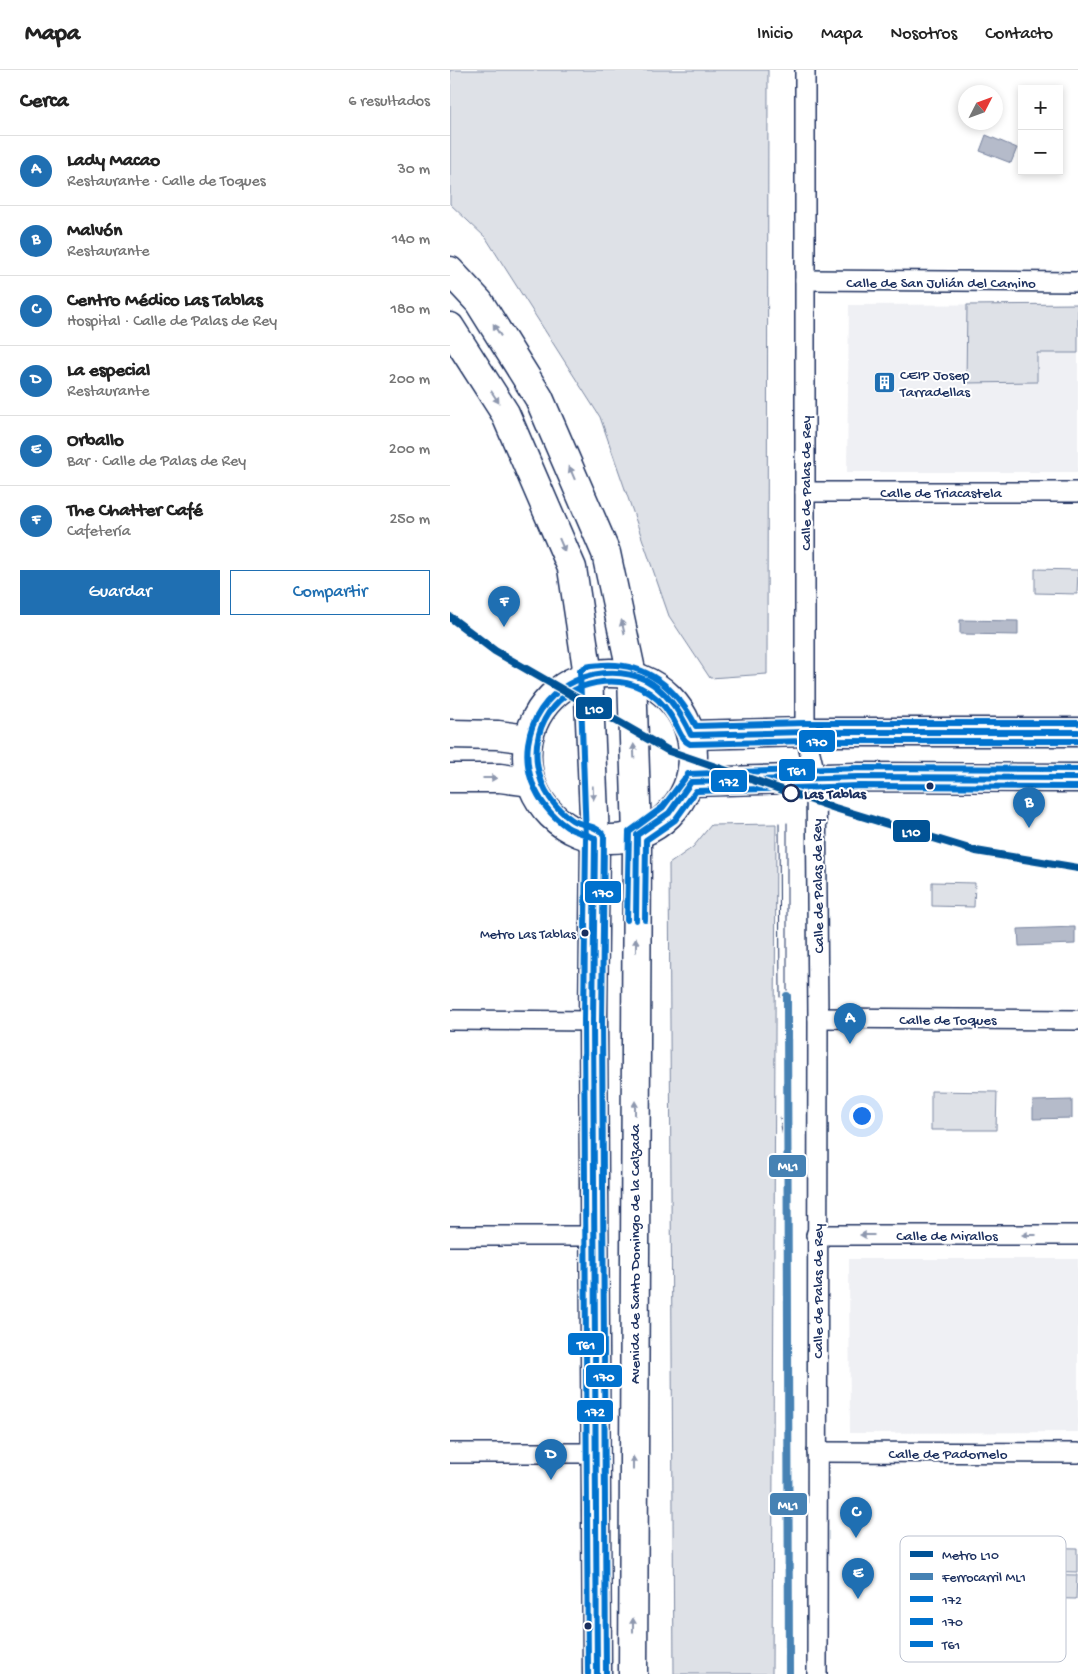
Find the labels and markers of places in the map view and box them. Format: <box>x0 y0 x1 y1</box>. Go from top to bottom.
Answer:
place label: CEIP Josep Tarradellas <box>899 367 971 402</box>
building icon: CEIP Josep Tarradellas <box>872 371 896 395</box>
pin: F <box>488 586 520 627</box>
unlabelled marker <box>925 781 935 791</box>
marker: Las Tablas <box>782 784 800 802</box>
place label: Las Tablas <box>804 786 868 804</box>
pin: B <box>1013 787 1045 828</box>
place label: Metro Las Tablas <box>480 927 577 944</box>
marker: Metro Las Tablas <box>580 928 590 938</box>
pin: A <box>834 1003 866 1044</box>
pin: D <box>535 1439 567 1480</box>
pin: C <box>840 1497 872 1538</box>
pin: E <box>842 1558 874 1599</box>
unlabelled marker <box>583 1621 593 1631</box>

